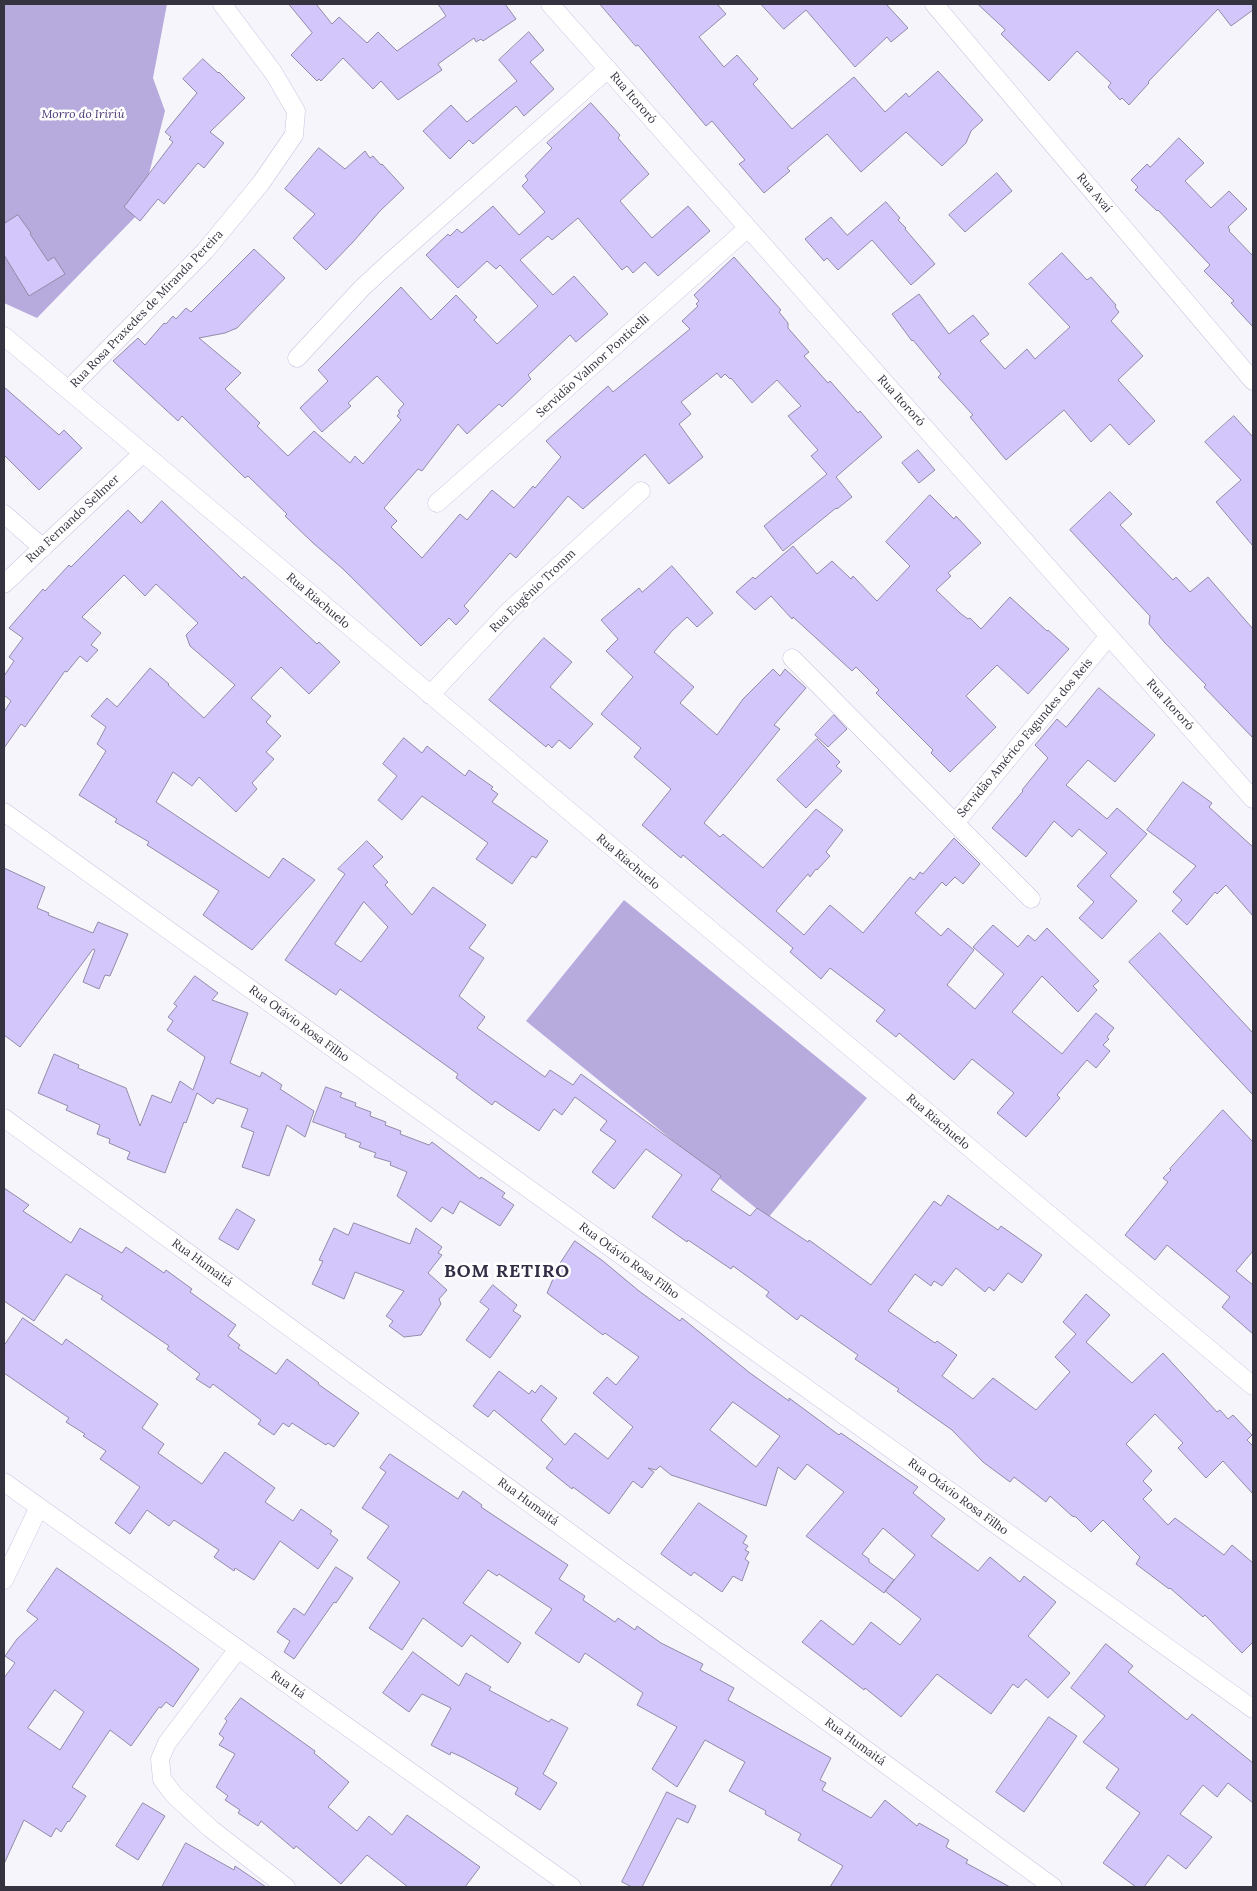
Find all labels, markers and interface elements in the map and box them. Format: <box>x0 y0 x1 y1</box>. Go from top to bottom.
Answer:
street label: Rua Itororó <box>607 69 659 127</box>
park label: Morro do Iririú <box>41 108 125 122</box>
street label: Rua Avaí <box>1073 170 1115 216</box>
street label: Rua Rosa Praxedes de Miranda Pereira <box>68 227 226 391</box>
street label: Servidão Valmor Ponticelli <box>534 312 652 420</box>
street label: Rua Itororó <box>874 372 928 430</box>
street label: Rua Fernando Sellmer <box>23 472 123 566</box>
street label: Rua Eugênio Tromm <box>487 546 579 636</box>
street label: Rua Riachuelo <box>283 570 353 632</box>
street label: Servidão Américo Fagundes dos Reis <box>954 656 1096 820</box>
street label: Rua Itororó <box>1143 676 1197 734</box>
street label: Rua Riachuelo <box>593 831 663 893</box>
street label: Rua Otávio Rosa Filho <box>246 983 352 1065</box>
street label: Rua Riachuelo <box>903 1091 973 1153</box>
street label: Rua Otávio Rosa Filho <box>576 1220 682 1302</box>
street label: Rua Humaitá <box>169 1236 235 1290</box>
district label: BOM RETIRO <box>443 1261 571 1283</box>
street label: Rua Otávio Rosa Filho <box>905 1456 1011 1538</box>
street label: Rua Humaitá <box>495 1475 561 1529</box>
street label: Rua Itá <box>268 1668 308 1702</box>
street label: Rua Humaitá <box>822 1715 888 1769</box>

